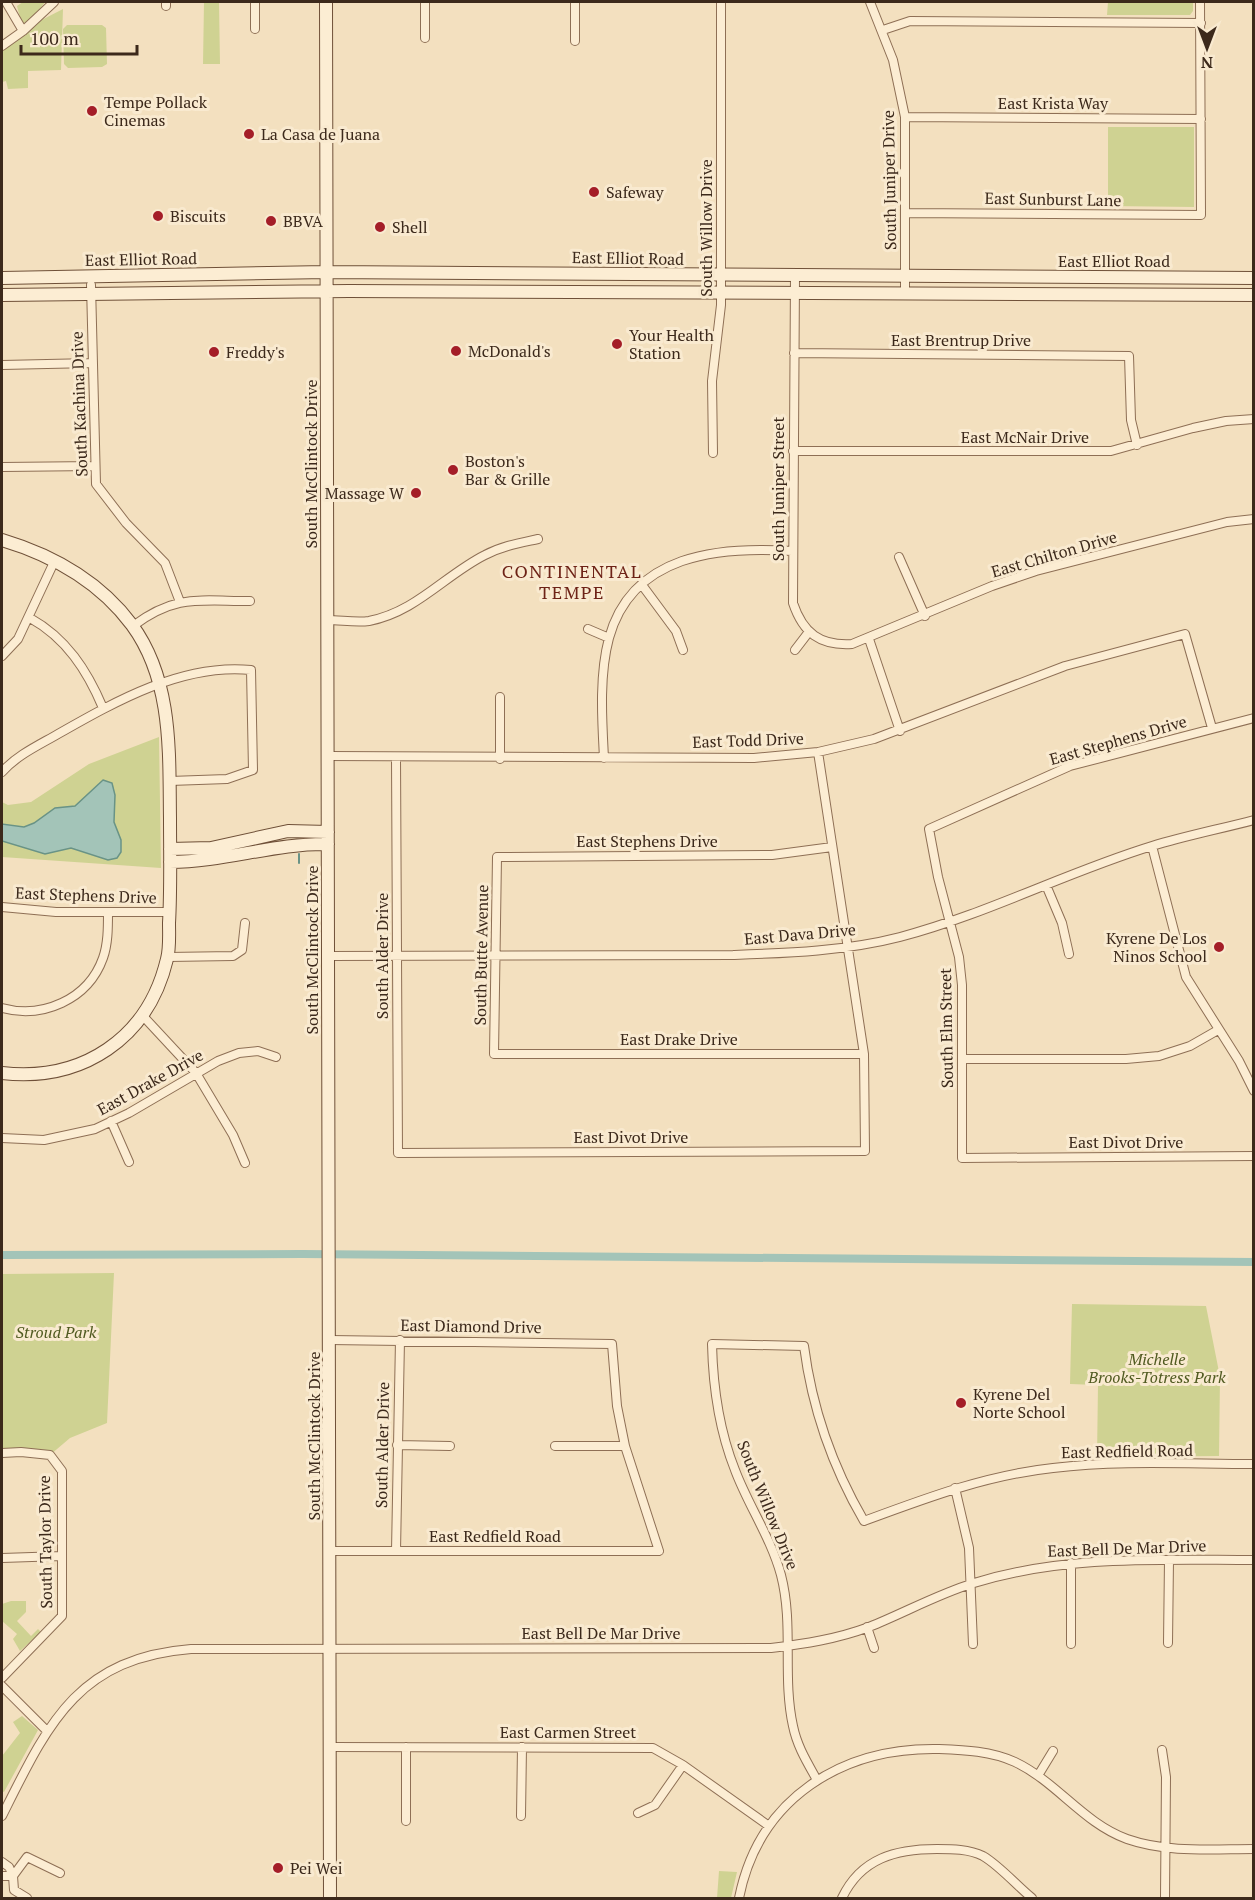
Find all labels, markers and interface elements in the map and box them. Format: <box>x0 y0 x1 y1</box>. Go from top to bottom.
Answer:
scale bar <box>21 18 136 56</box>
north arrow <box>1177 18 1237 78</box>
text: 100 m <box>30 26 79 50</box>
text: N <box>1201 52 1213 74</box>
place label: Tempe Pollack Cinemas <box>104 91 208 131</box>
street label: East Krista Way <box>998 92 1109 114</box>
marker: Tempe Pollack Cinemas <box>85 104 99 118</box>
street label: South Juniper Drive <box>877 110 901 250</box>
place label: La Casa de Juana <box>261 123 380 145</box>
marker: La Casa de Juana <box>242 127 256 141</box>
street label: South Willow Drive <box>695 159 717 297</box>
place label: Safeway <box>606 181 665 203</box>
marker: Safeway <box>587 185 601 199</box>
street label: East Sunburst Lane <box>985 187 1121 211</box>
place label: Biscuits <box>170 205 226 227</box>
marker: Biscuits <box>151 209 165 223</box>
place label: BBVA <box>283 210 323 232</box>
marker: BBVA <box>264 214 278 228</box>
place label: Shell <box>392 216 428 238</box>
marker: Shell <box>373 220 387 234</box>
street label: East Elliot Road <box>572 246 684 270</box>
street label: East Elliot Road <box>85 247 197 271</box>
street label: East Elliot Road <box>1058 250 1170 272</box>
place label: Your Health Station <box>629 324 714 364</box>
street label: East Brentrup Drive <box>891 329 1031 351</box>
street label: South Kachina Drive <box>65 331 93 477</box>
marker: Your Health Station <box>610 337 624 351</box>
place label: McDonald's <box>468 340 551 362</box>
place label: Freddy's <box>226 341 285 363</box>
marker: McDonald's <box>449 344 463 358</box>
marker: Freddy's <box>207 345 221 359</box>
street label: South McClintock Drive <box>300 379 322 549</box>
street label: South Juniper Street <box>767 417 789 561</box>
street label: East McNair Drive <box>961 426 1089 448</box>
place label: Boston's Bar & Grille <box>465 450 550 490</box>
marker: Boston's Bar & Grille <box>446 463 460 477</box>
place label: Massage W <box>325 482 404 504</box>
marker: Massage W <box>409 486 423 500</box>
street label: East Chilton Drive <box>989 526 1119 582</box>
district label: CONTINENTAL TEMPE <box>502 559 642 604</box>
street label: East Stephens Drive <box>1047 710 1189 770</box>
street label: East Todd Drive <box>692 727 804 753</box>
street label: East Stephens Drive <box>576 830 718 852</box>
street label: South McClintock Drive <box>301 865 323 1035</box>
street label: East Stephens Drive <box>15 882 157 908</box>
street label: South Butte Avenue <box>469 884 493 1026</box>
street label: South Alder Drive <box>371 893 393 1019</box>
street label: East Dava Drive <box>743 918 857 950</box>
place label: Kyrene De Los Ninos School <box>1106 927 1207 967</box>
marker: Kyrene De Los Ninos School <box>1212 940 1226 954</box>
street label: South Elm Street <box>934 968 958 1088</box>
street label: East Drake Drive <box>620 1028 738 1050</box>
street label: East Drake Drive <box>93 1044 207 1120</box>
street label: East Divot Drive <box>574 1126 688 1148</box>
street label: East Divot Drive <box>1069 1131 1183 1153</box>
street label: East Diamond Drive <box>400 1314 542 1338</box>
park label: Stroud Park <box>16 1321 97 1343</box>
park label: Michelle Brooks-Totress Park <box>1087 1348 1226 1388</box>
street label: South McClintock Drive <box>303 1351 325 1521</box>
street label: South Alder Drive <box>370 1382 394 1508</box>
place label: Kyrene Del Norte School <box>973 1383 1066 1423</box>
marker: Kyrene Del Norte School <box>954 1396 968 1410</box>
street label: South Willow Drive <box>732 1437 804 1573</box>
street label: East Redfield Road <box>1061 1439 1193 1463</box>
street label: South Taylor Drive <box>33 1475 57 1609</box>
street label: East Redfield Road <box>429 1525 561 1547</box>
street label: East Bell De Mar Drive <box>1047 1534 1207 1562</box>
street label: East Bell De Mar Drive <box>522 1622 680 1644</box>
street label: East Carmen Street <box>500 1721 636 1743</box>
place label: Pei Wei <box>290 1857 343 1879</box>
marker: Pei Wei <box>271 1861 285 1875</box>

